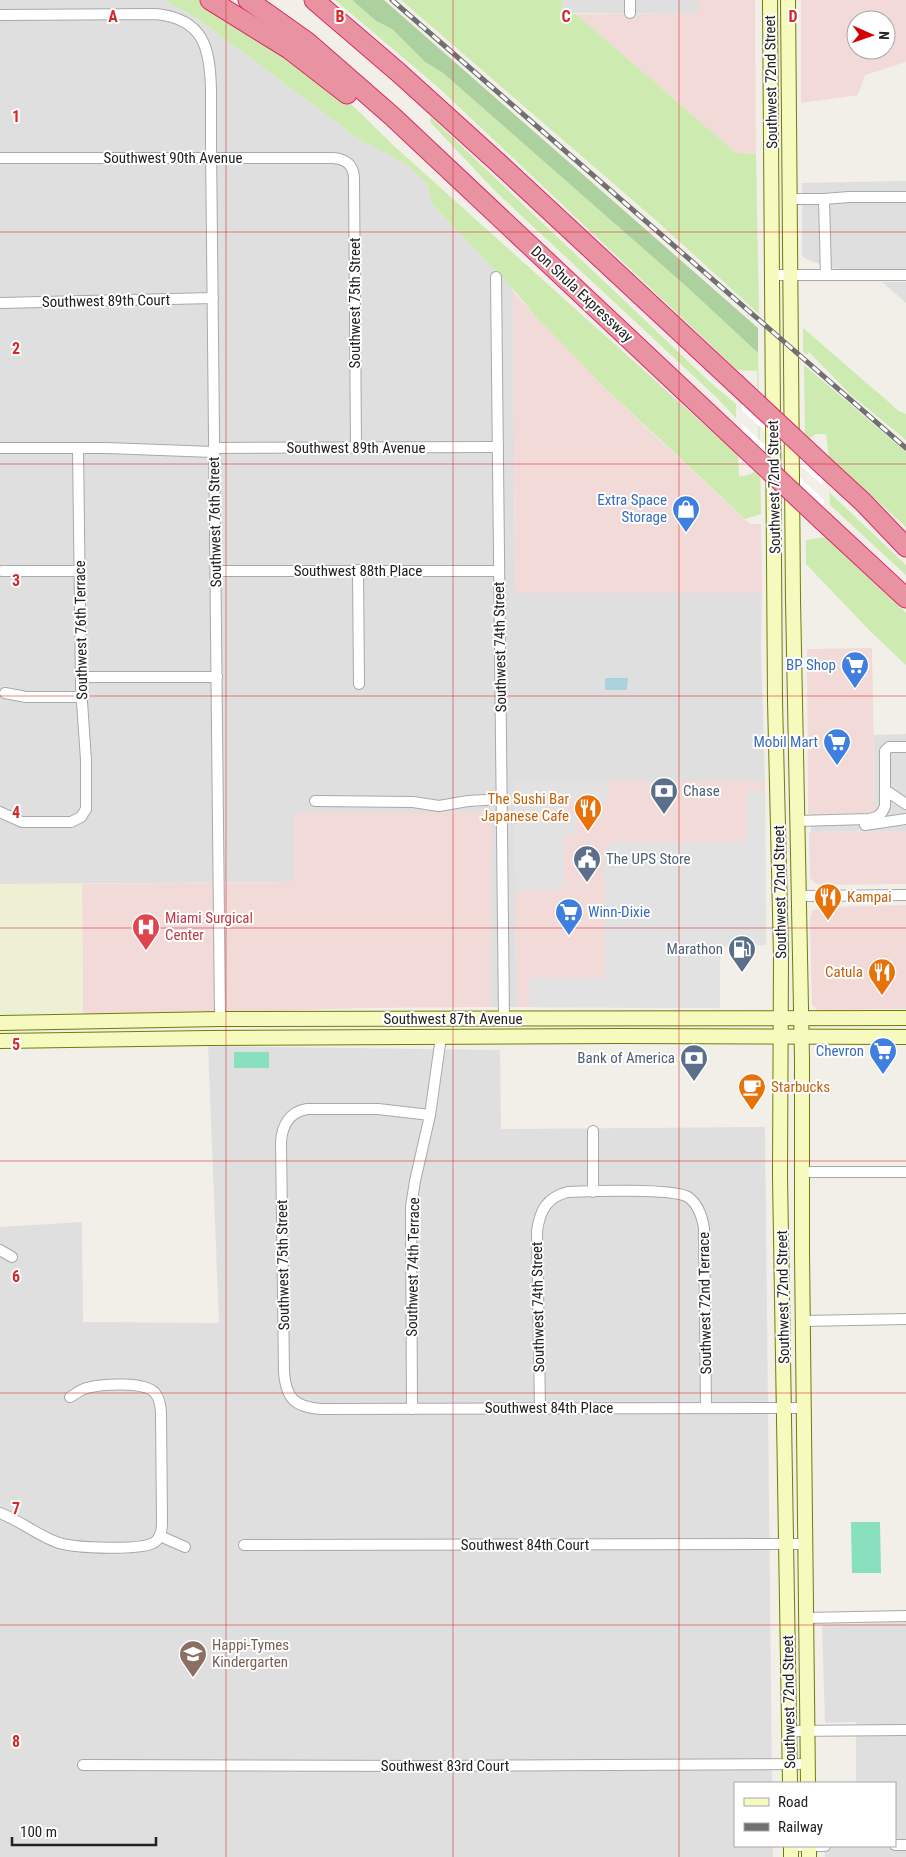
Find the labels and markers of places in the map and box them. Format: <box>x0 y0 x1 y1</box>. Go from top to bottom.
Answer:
place label: Extra Space Storage <box>597 491 667 526</box>
shop icon: Extra Space Storage <box>671 494 701 533</box>
supermarket icon: BP Shop <box>840 650 870 689</box>
place label: BP Shop <box>786 656 836 674</box>
supermarket icon: Mobil Mart <box>822 727 852 766</box>
place label: Mobil Mart <box>754 733 818 751</box>
bank icon: Chase <box>649 776 679 815</box>
place label: Chase <box>683 782 720 800</box>
place label: The Sushi Bar Japanese Cafe <box>481 790 569 825</box>
restaurant icon: The Sushi Bar Japanese Cafe <box>573 793 603 832</box>
public building icon: The UPS Store <box>572 844 602 883</box>
place label: The UPS Store <box>606 850 691 868</box>
restaurant icon: Kampai <box>813 882 843 921</box>
place label: Kampai <box>847 888 892 906</box>
supermarket icon: Winn-Dixie <box>554 897 584 936</box>
place label: Winn-Dixie <box>588 903 650 921</box>
place label: Miami Surgical Center <box>165 909 253 944</box>
hospital icon: Miami Surgical Center <box>131 912 161 951</box>
fuel station icon: Marathon <box>727 934 757 973</box>
place label: Marathon <box>667 940 723 958</box>
restaurant icon: Catula <box>867 957 897 996</box>
place label: Catula <box>825 963 863 981</box>
supermarket icon: Chevron <box>868 1036 898 1075</box>
place label: Chevron <box>816 1042 864 1060</box>
bank icon: Bank of America <box>679 1043 709 1082</box>
place label: Bank of America <box>577 1049 675 1067</box>
cafe icon: Starbucks <box>737 1072 767 1111</box>
place label: Starbucks <box>771 1078 830 1096</box>
place label: Happi-Tymes Kindergarten <box>212 1636 289 1671</box>
school or university icon: Happi-Tymes Kindergarten <box>178 1639 208 1678</box>

